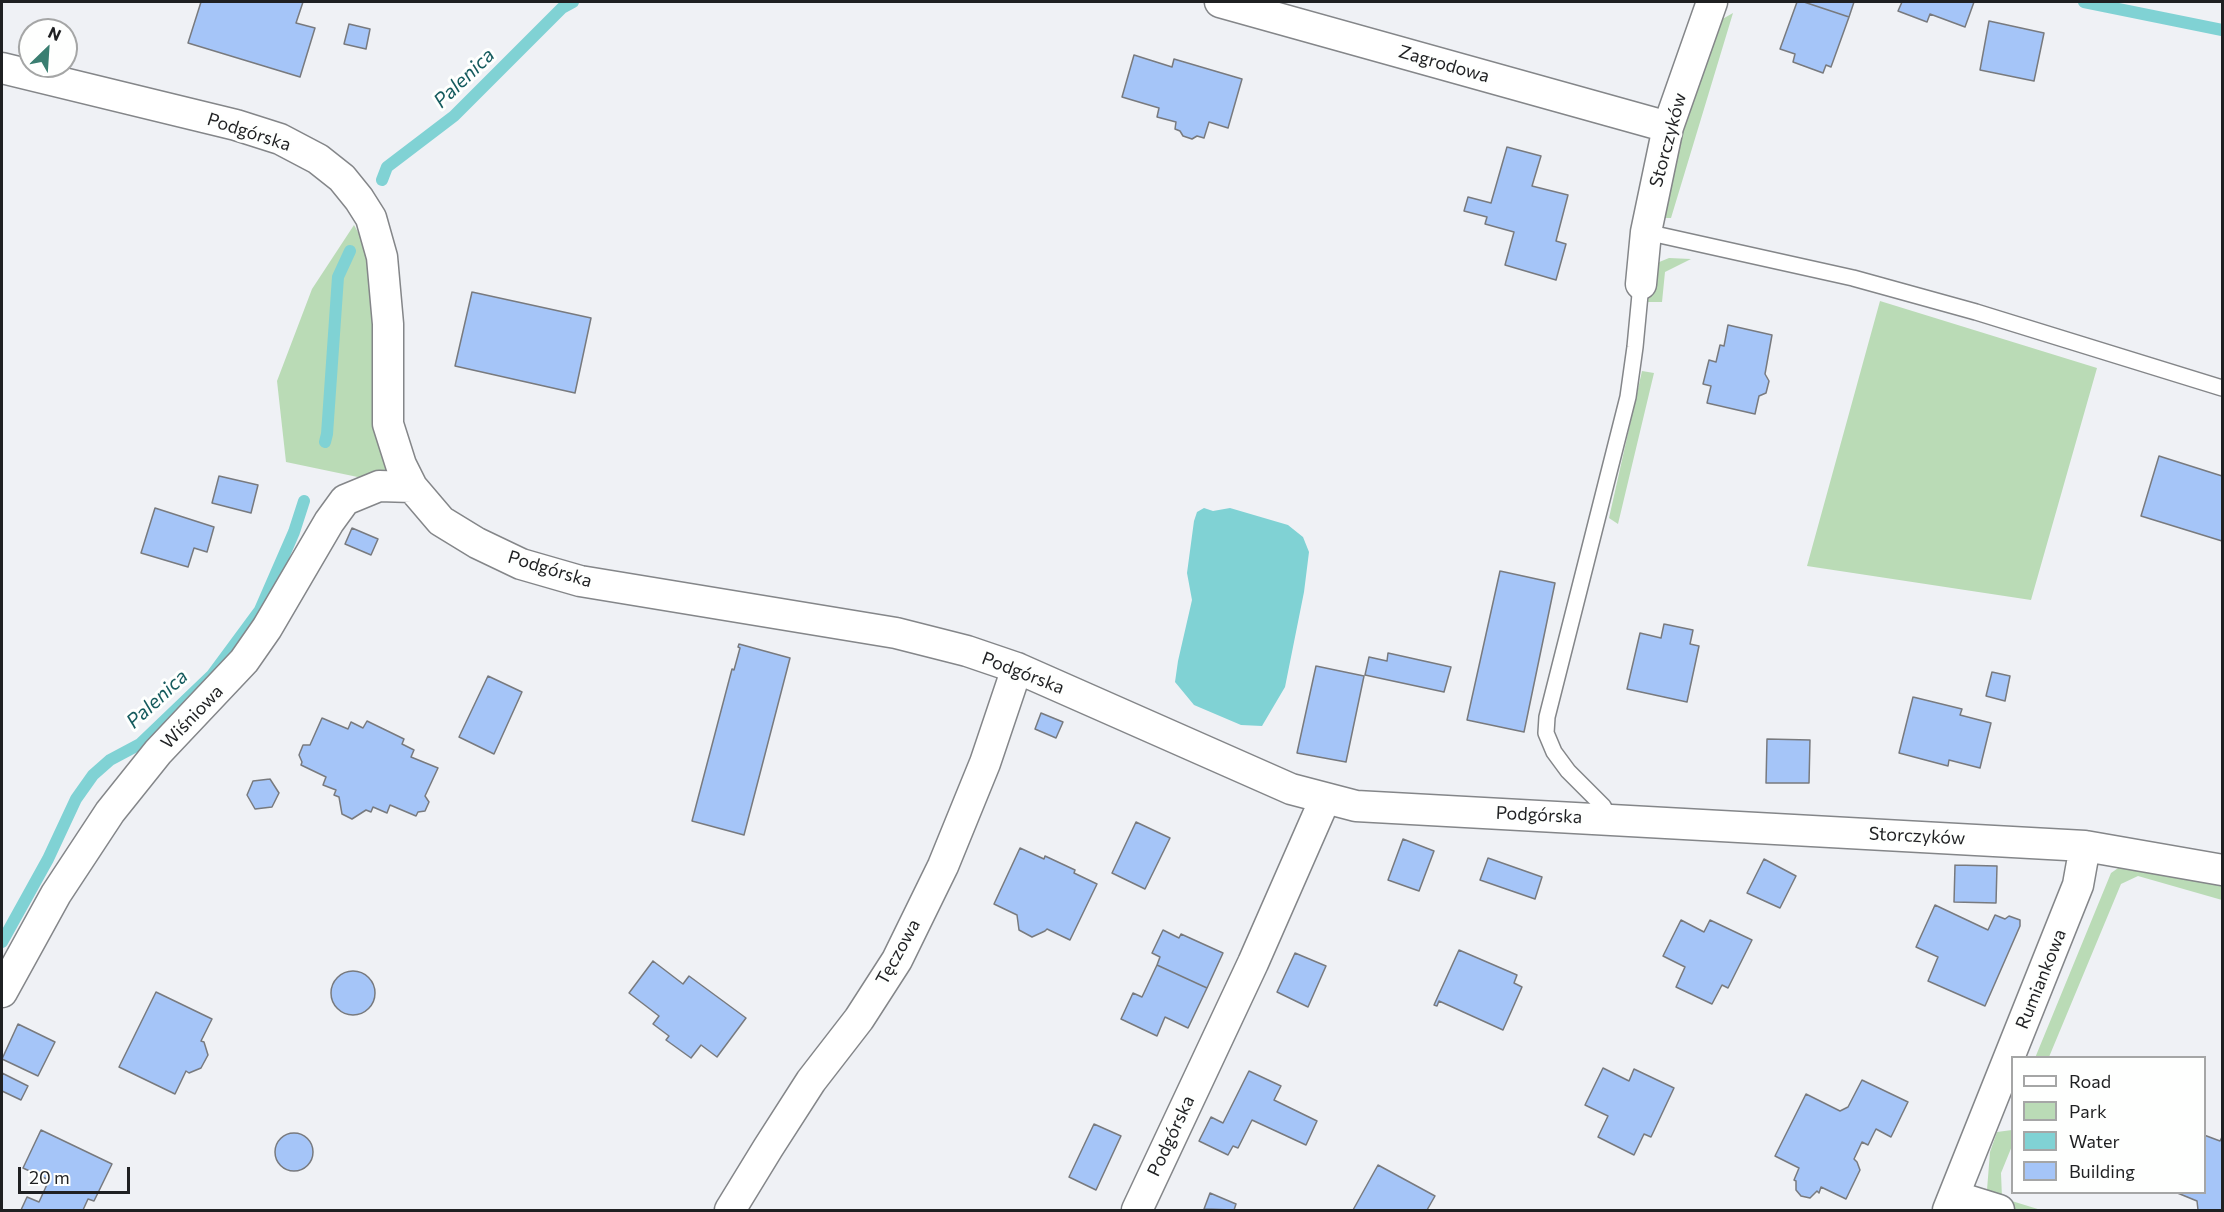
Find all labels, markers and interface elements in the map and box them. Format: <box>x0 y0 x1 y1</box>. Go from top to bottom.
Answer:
north arrow <box>18 18 78 78</box>
text: N <box>46 22 64 44</box>
street label: Zagrodowa <box>1396 41 1492 87</box>
water label: Palenica <box>428 43 500 113</box>
street label: Storczyków <box>1645 91 1691 189</box>
street label: Podgórska <box>204 108 294 156</box>
street label: Podgórska <box>505 546 595 592</box>
street label: Podgórska <box>979 647 1067 699</box>
water label: Palenica <box>121 664 193 734</box>
street label: Wiśniowa <box>156 681 228 753</box>
street label: Podgórska <box>1495 802 1583 828</box>
street label: Storczyków <box>1868 823 1966 849</box>
street label: Tęczowa <box>871 915 925 989</box>
street label: Rumiankowa <box>2011 926 2071 1032</box>
legend <box>2011 1056 2206 1194</box>
text: Road <box>2069 1070 2111 1092</box>
street label: Podgórska <box>1143 1092 1199 1180</box>
text: Park <box>2069 1100 2107 1122</box>
text: Water <box>2069 1130 2120 1152</box>
scale bar <box>21 1155 134 1193</box>
text: Building <box>2069 1160 2135 1182</box>
text: 20 m <box>29 1166 70 1188</box>

